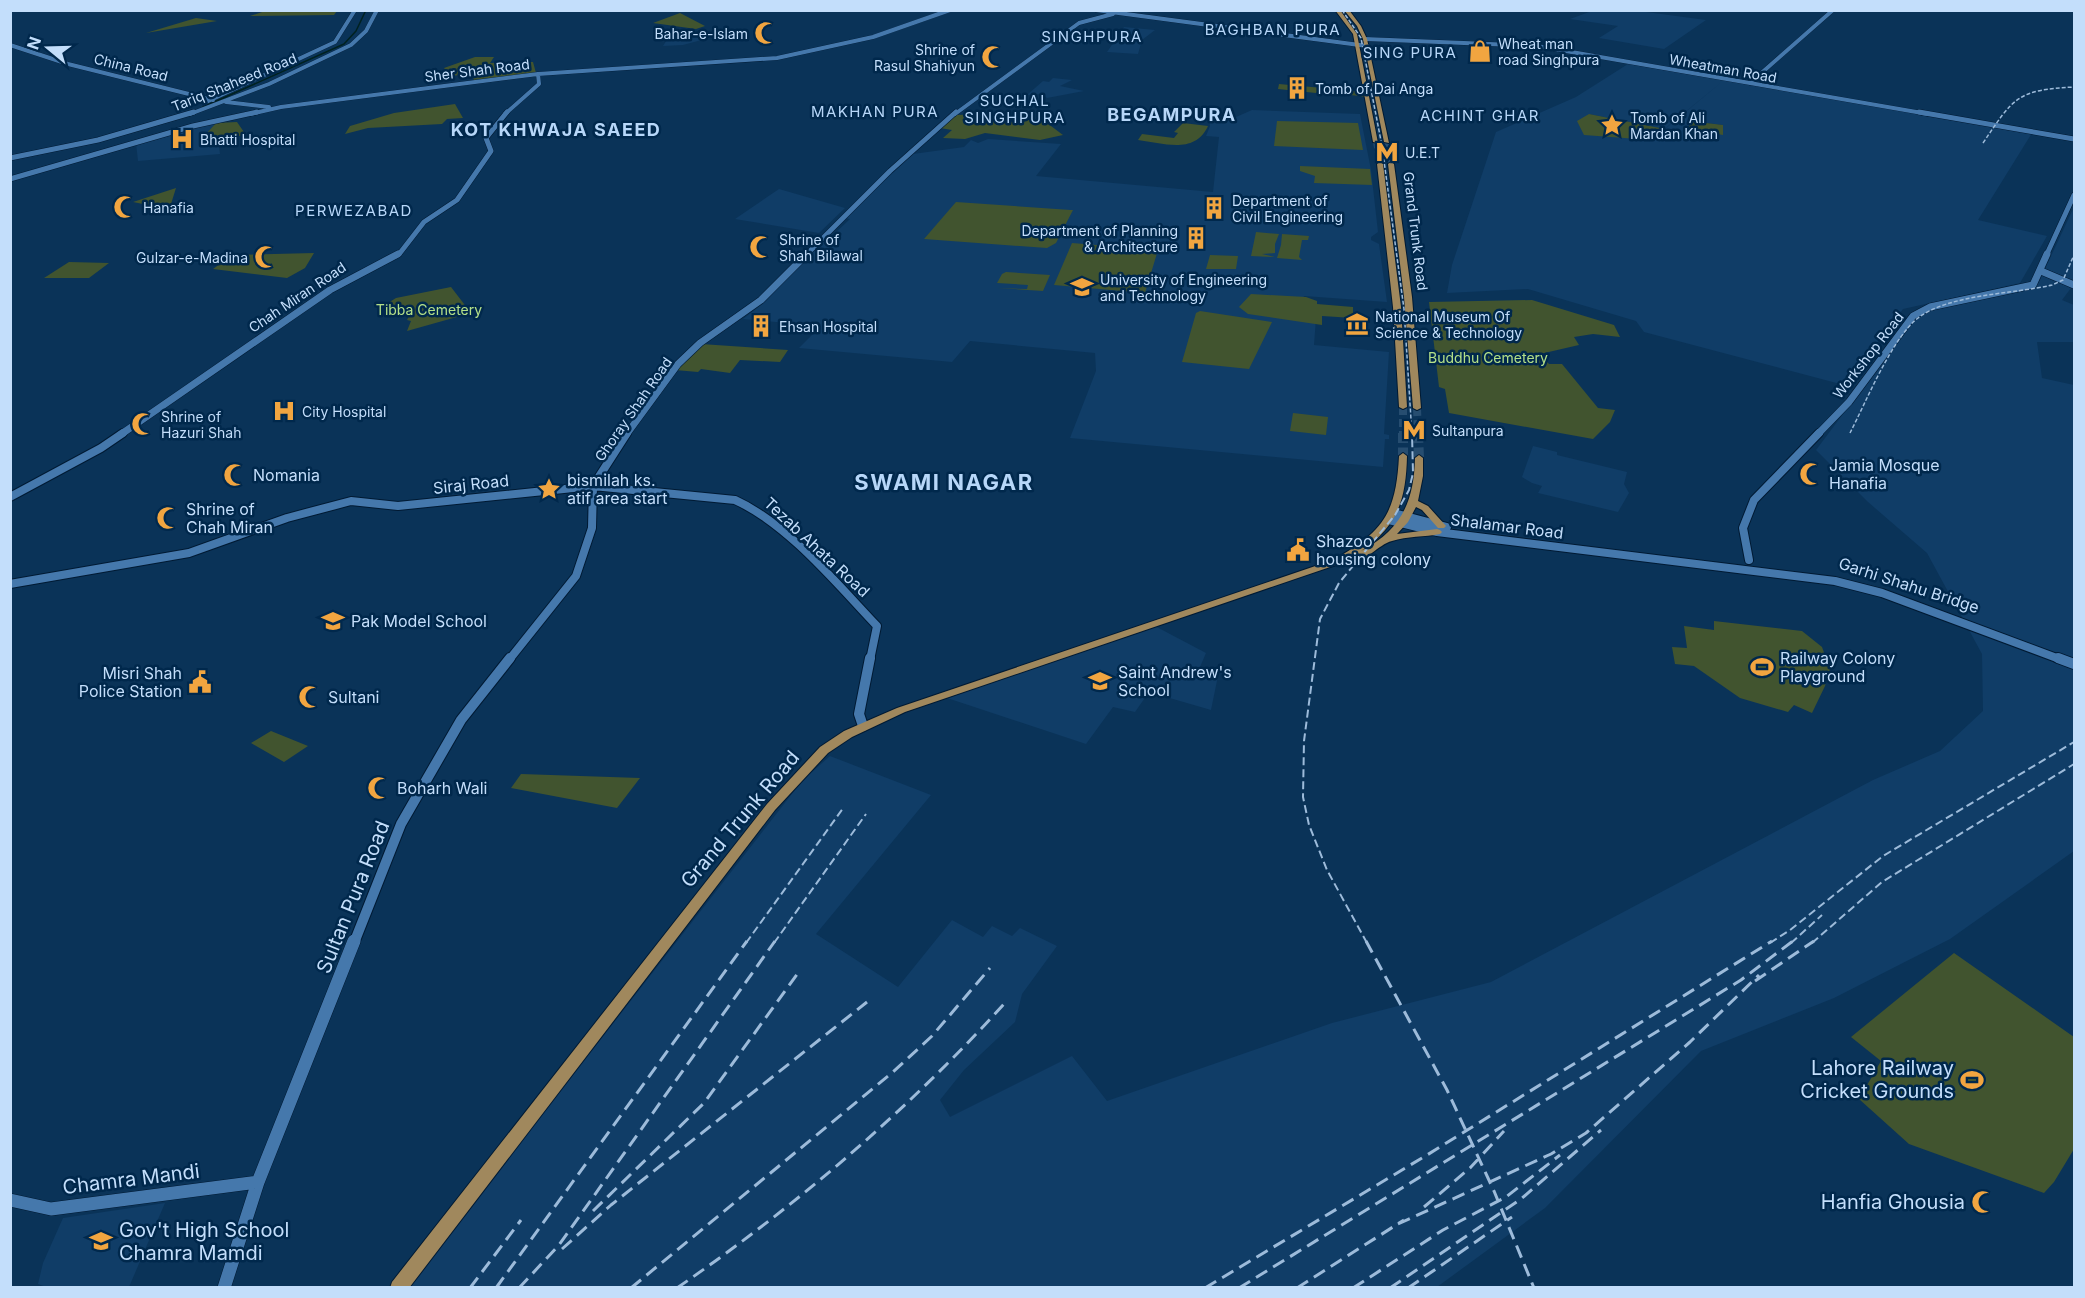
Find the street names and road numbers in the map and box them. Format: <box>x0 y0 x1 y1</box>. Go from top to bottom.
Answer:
street label: Tariq Shaheed Road <box>169 49 299 115</box>
street label: China Road <box>92 50 170 84</box>
street label: Wheatman Road <box>1668 50 1778 86</box>
street label: Sher Shah Road <box>423 55 531 85</box>
street label: Grand Trunk Road <box>1400 170 1432 292</box>
street label: Chah Miran Road <box>245 258 349 336</box>
street label: Workshop Road <box>1829 308 1907 402</box>
street label: Ghoray Shah Road <box>591 354 675 464</box>
street label: Siraj Road <box>432 470 510 498</box>
street label: Tezab Ahata Road <box>760 493 874 601</box>
street label: Shalamar Road <box>1449 509 1565 543</box>
street label: Garhi Shahu Bridge <box>1836 553 1982 617</box>
street label: Grand Trunk Road <box>676 746 804 892</box>
street label: Sultan Pura Road <box>311 817 395 977</box>
street label: Chamra Mandi <box>61 1159 201 1199</box>

